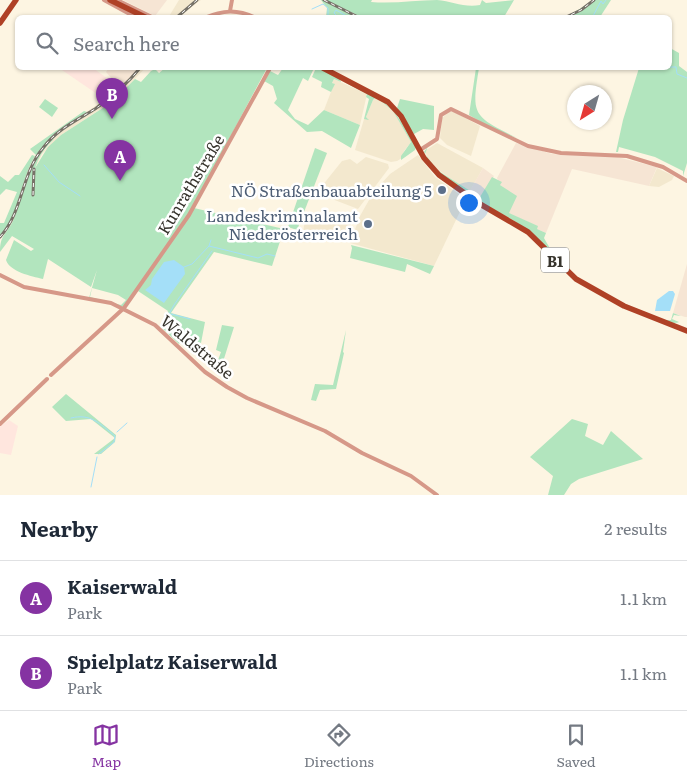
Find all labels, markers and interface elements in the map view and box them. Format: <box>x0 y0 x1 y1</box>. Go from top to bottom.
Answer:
search box <box>15 15 672 70</box>
icon: search <box>33 29 61 57</box>
text: Search here <box>73 29 180 57</box>
pin: B <box>96 78 128 119</box>
north arrow <box>567 85 612 130</box>
street label: Kunrathstraße <box>151 129 229 239</box>
pin: A <box>104 140 136 181</box>
place label: NÖ Straßenbauabteilung 5 <box>231 178 432 202</box>
marker: NÖ Straßenbauabteilung 5 <box>436 184 448 196</box>
your location <box>456 190 482 216</box>
place label: Landeskriminalamt Niederösterreich <box>206 203 359 245</box>
marker: Landeskriminalamt Niederösterreich <box>362 218 374 230</box>
road number: B1 <box>541 248 569 272</box>
street label: Waldstraße <box>156 308 240 384</box>
text: Nearby <box>20 512 98 543</box>
text: 2 results <box>604 516 667 540</box>
text: Kaiserwald <box>67 572 177 600</box>
text: A <box>30 586 42 610</box>
text: 1.1 km <box>620 586 667 610</box>
text: Park <box>67 600 102 624</box>
text: Spielplatz Kaiserwald <box>67 647 278 675</box>
text: B <box>30 661 42 685</box>
text: 1.1 km <box>620 661 667 685</box>
text: Park <box>67 675 102 699</box>
tab: Map <box>91 721 121 771</box>
tab: Directions <box>304 721 374 771</box>
tab: Saved <box>557 721 596 771</box>

